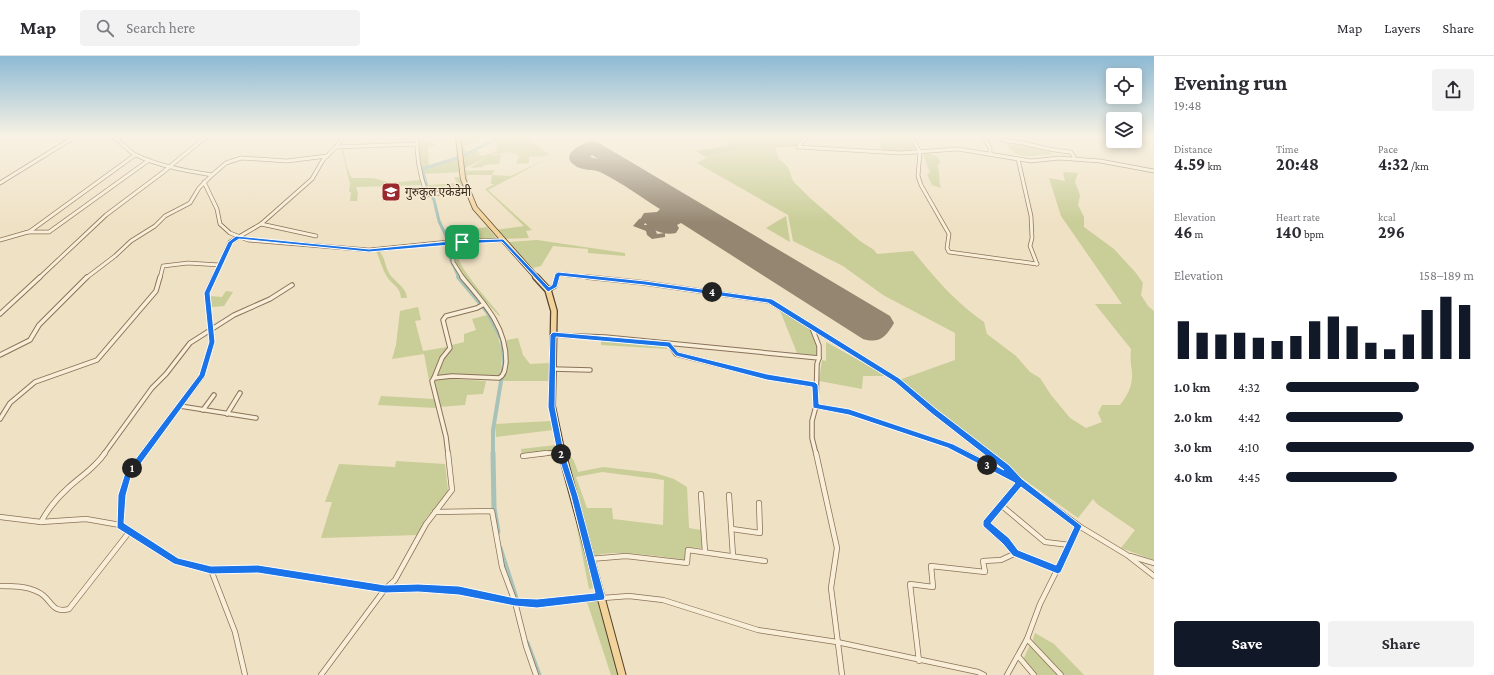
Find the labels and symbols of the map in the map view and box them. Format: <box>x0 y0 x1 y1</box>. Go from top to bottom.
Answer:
school or university icon: गुरुकुल एकेडेमी <box>380 181 402 203</box>
place label: गुरुकुल एकेडेमी <box>405 184 472 200</box>
pin <box>445 225 479 259</box>
pin: 4 <box>702 282 722 302</box>
pin: 2 <box>551 444 571 464</box>
pin: 3 <box>977 455 997 475</box>
pin: 1 <box>122 458 142 478</box>

